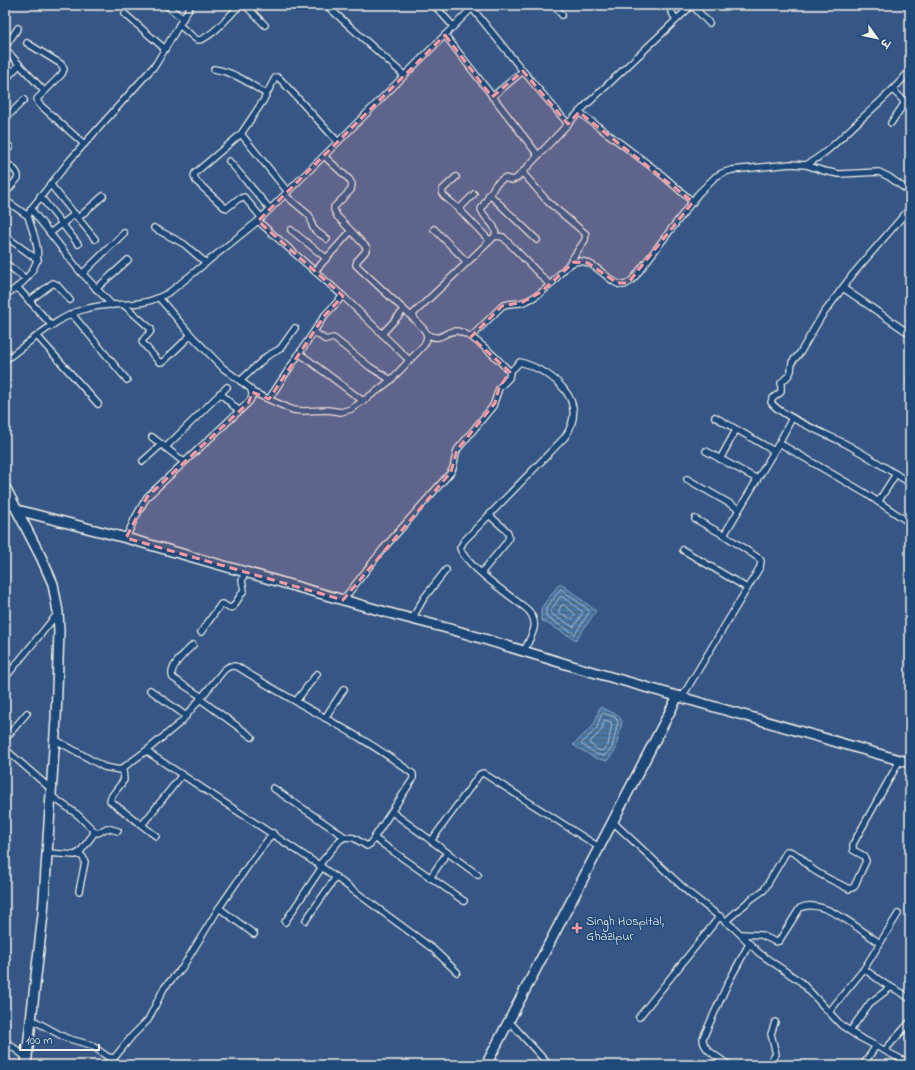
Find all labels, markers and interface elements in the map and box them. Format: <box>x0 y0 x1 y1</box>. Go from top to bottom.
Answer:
north arrow <box>857 18 897 58</box>
text: उ <box>875 35 894 52</box>
place label: Singh Hospital, Ghazipur <box>586 912 664 946</box>
marker: Singh Hospital, Ghazipur <box>571 922 583 934</box>
scale bar <box>20 1026 99 1052</box>
text: 100 m <box>26 1032 53 1050</box>

